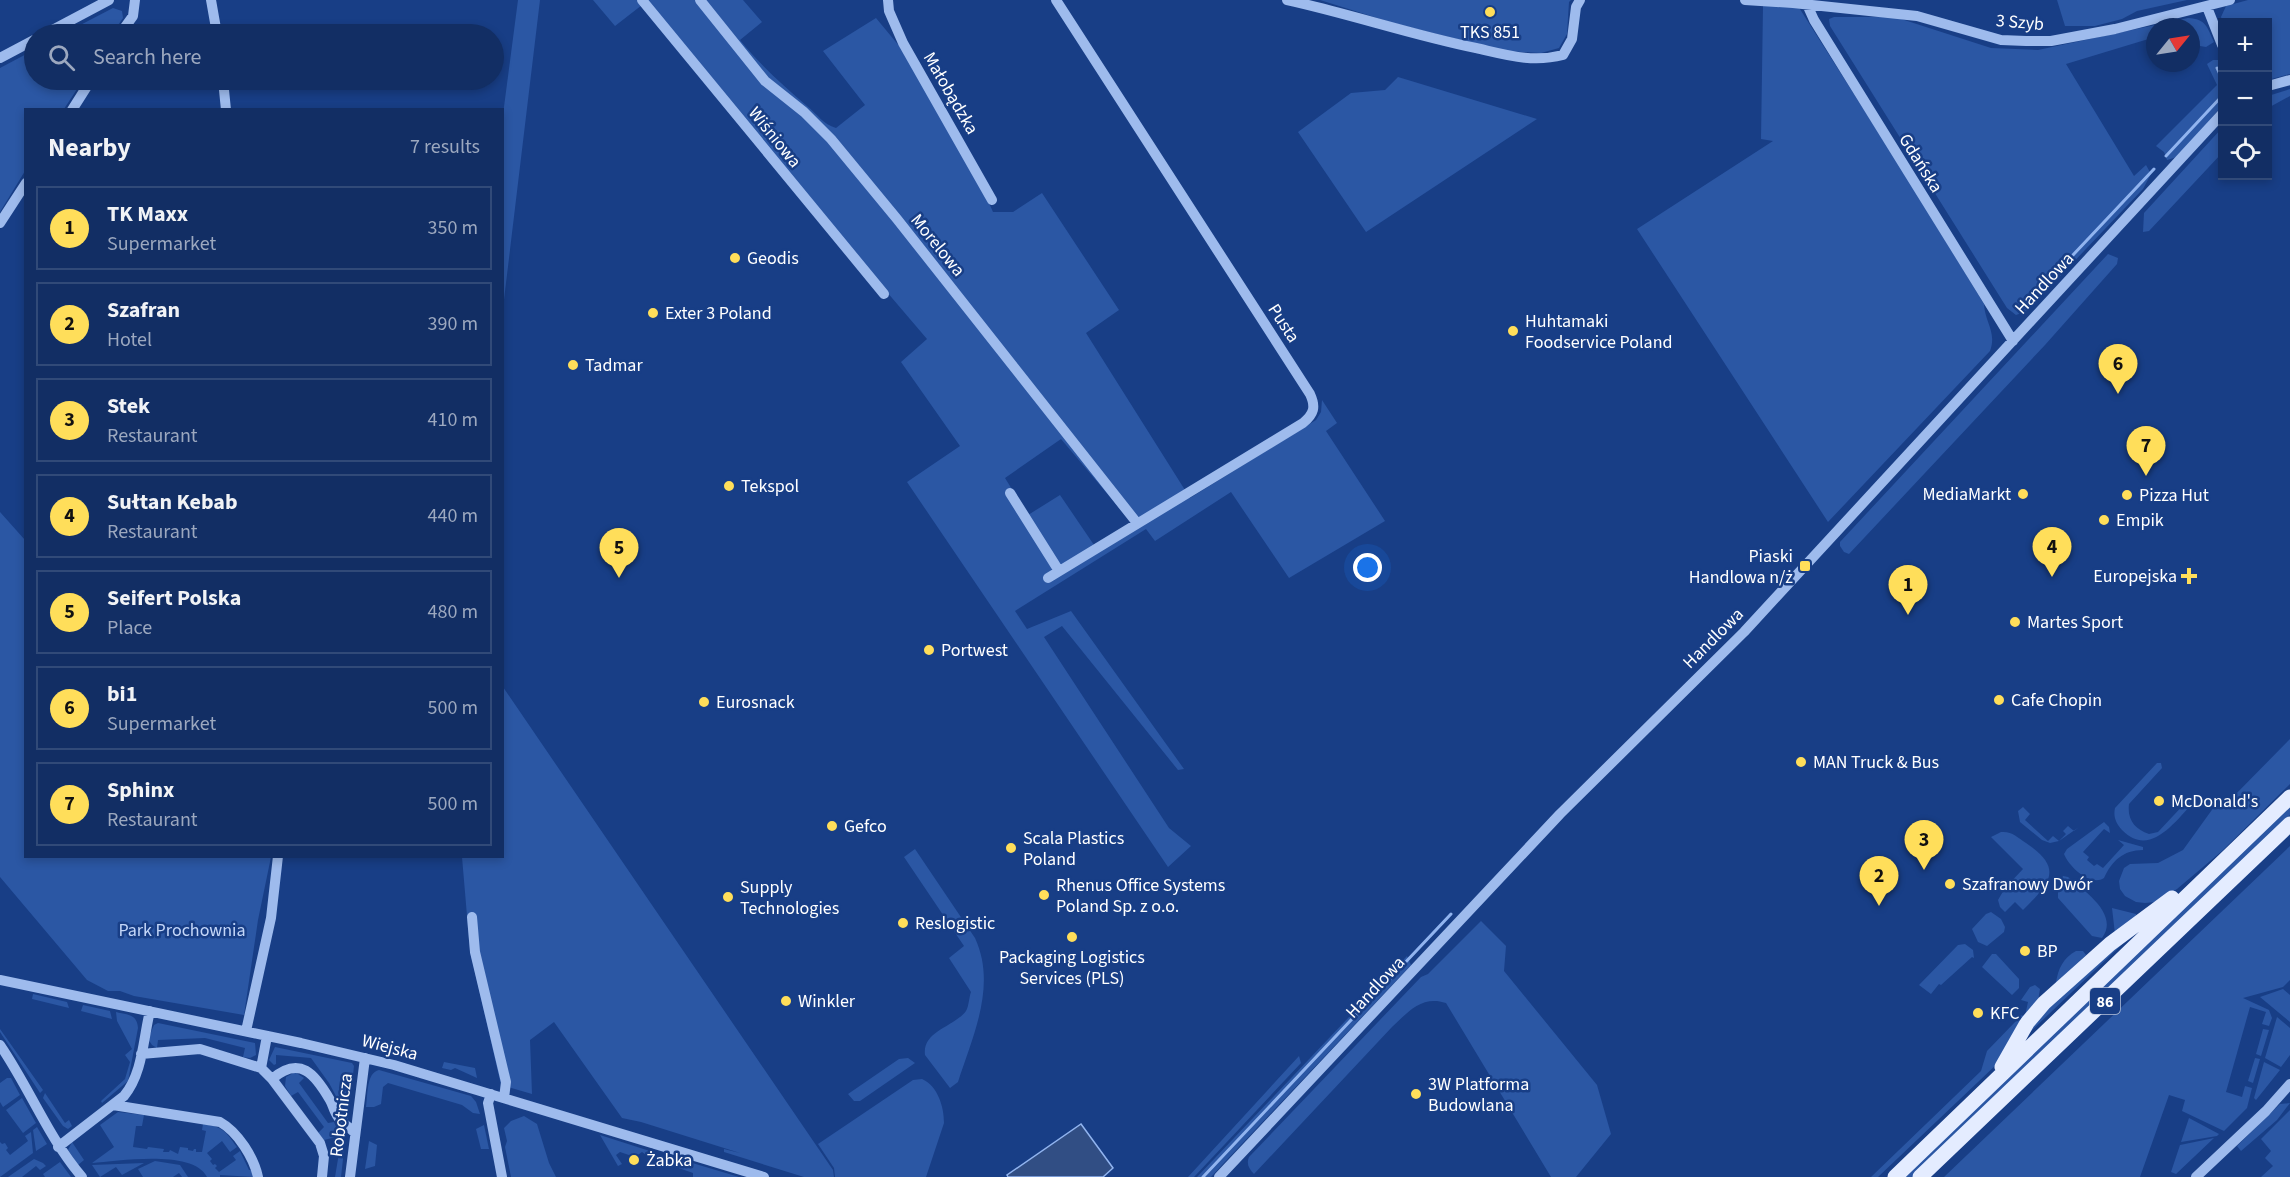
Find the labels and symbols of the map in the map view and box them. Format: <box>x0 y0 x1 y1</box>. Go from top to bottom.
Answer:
marker: TKS 851 <box>1483 5 1497 19</box>
street label: 3 Szyb <box>1995 8 2045 37</box>
north arrow <box>2146 18 2200 72</box>
place label: TKS 851 <box>1460 20 1520 45</box>
street label: Małobądzka <box>917 47 984 139</box>
street label: Wiśniowa <box>742 102 807 173</box>
street label: Gdańska <box>1893 129 1948 198</box>
street label: Morelowa <box>905 209 971 282</box>
place label: Geodis <box>747 246 799 271</box>
street label: Handlowa <box>2009 247 2080 320</box>
marker: Geodis <box>728 251 742 265</box>
street label: Pusta <box>1262 299 1305 348</box>
place label: Exter 3 Poland <box>665 301 772 326</box>
marker: Exter 3 Poland <box>646 306 660 320</box>
place label: Huhtamaki Foodservice Poland <box>1525 309 1673 355</box>
marker: Huhtamaki Foodservice Poland <box>1506 324 1520 338</box>
pin: 6 <box>2098 344 2138 394</box>
place label: Tadmar <box>585 353 643 378</box>
marker: Tadmar <box>566 358 580 372</box>
pin: 7 <box>2126 426 2166 476</box>
place label: Tekspol <box>741 474 799 499</box>
marker: Tekspol <box>722 479 736 493</box>
place label: MediaMarkt <box>1922 482 2011 507</box>
place label: Pizza Hut <box>2139 483 2209 508</box>
marker: MediaMarkt <box>2016 487 2030 501</box>
marker: Pizza Hut <box>2120 488 2134 502</box>
place label: Empik <box>2116 508 2164 533</box>
marker: Empik <box>2097 513 2111 527</box>
pin: 5 <box>600 528 638 578</box>
pin: 4 <box>2032 528 2072 577</box>
place label: Piaski Handlowa n/ż <box>1689 544 1793 590</box>
your location <box>1353 553 1382 582</box>
marker: Piaski Handlowa n/ż <box>1798 559 1812 573</box>
place label: Europejska <box>2093 564 2177 589</box>
pin: 1 <box>1888 566 1928 615</box>
marker: Europejska <box>2182 569 2196 583</box>
street label: Handlowa <box>1677 602 1749 674</box>
place label: Martes Sport <box>2027 610 2123 635</box>
marker: Martes Sport <box>2008 615 2022 629</box>
place label: Portwest <box>941 638 1008 663</box>
marker: Portwest <box>922 643 936 657</box>
place label: Cafe Chopin <box>2011 688 2102 713</box>
place label: Eurosnack <box>716 690 795 715</box>
marker: Cafe Chopin <box>1992 693 2006 707</box>
marker: Eurosnack <box>697 695 711 709</box>
place label: MAN Truck & Bus <box>1813 750 1939 775</box>
marker: MAN Truck & Bus <box>1794 755 1808 769</box>
place label: McDonald's <box>2171 789 2258 814</box>
marker: McDonald's <box>2152 794 2166 808</box>
place label: Gefco <box>844 814 887 839</box>
marker: Gefco <box>825 819 839 833</box>
pin: 3 <box>1904 820 1944 870</box>
place label: Scala Plastics Poland <box>1023 826 1124 872</box>
marker: Scala Plastics Poland <box>1004 841 1018 855</box>
pin: 2 <box>1860 856 1898 906</box>
place label: Szafranowy Dwór <box>1962 872 2093 897</box>
place label: Rhenus Office Systems Poland Sp. z o.o. <box>1056 873 1225 919</box>
place label: Supply Technologies <box>740 875 839 921</box>
marker: Szafranowy Dwór <box>1943 877 1957 891</box>
marker: Rhenus Office Systems Poland Sp. z o.o. <box>1037 888 1051 902</box>
marker: Supply Technologies <box>721 890 735 904</box>
place label: Reslogistic <box>915 911 995 936</box>
marker: Reslogistic <box>896 916 910 930</box>
park label: Park Prochownia <box>118 918 246 943</box>
marker: Packaging Logistics Services (PLS) <box>1065 930 1079 944</box>
place label: BP <box>2037 939 2058 964</box>
marker: BP <box>2018 944 2032 958</box>
place label: Packaging Logistics Services (PLS) <box>999 945 1145 991</box>
street label: Handlowa <box>1340 951 1411 1024</box>
road number: 86 <box>2090 988 2120 1014</box>
place label: Winkler <box>798 989 856 1014</box>
marker: Winkler <box>779 994 793 1008</box>
place label: KFC <box>1990 1001 2019 1026</box>
marker: KFC <box>1971 1006 1985 1020</box>
street label: Wiejska <box>359 1028 421 1067</box>
street label: Robotnicza <box>324 1072 359 1158</box>
place label: 3W Platforma Budowlana <box>1428 1072 1529 1118</box>
marker: 3W Platforma Budowlana <box>1409 1087 1423 1101</box>
place label: Żabka <box>646 1148 692 1173</box>
marker: Żabka <box>627 1153 641 1167</box>

